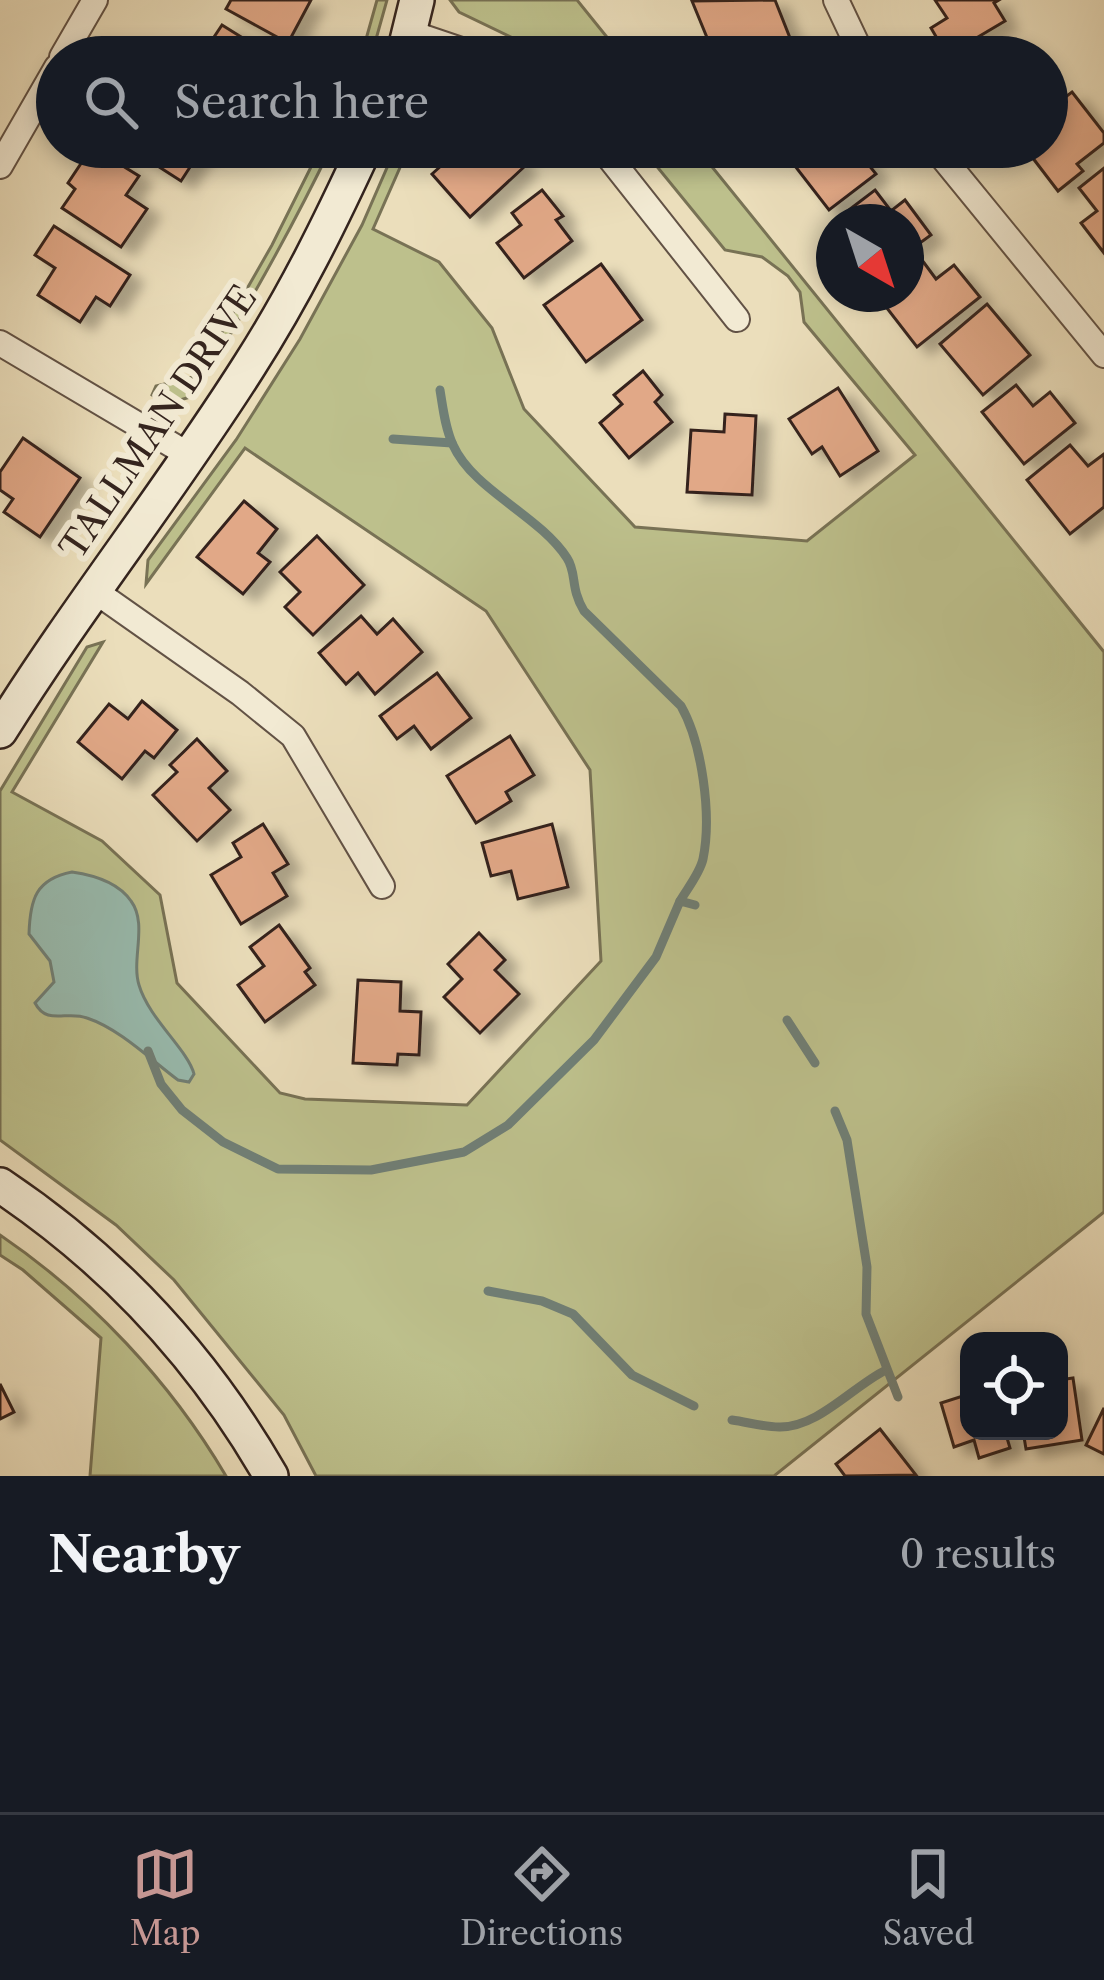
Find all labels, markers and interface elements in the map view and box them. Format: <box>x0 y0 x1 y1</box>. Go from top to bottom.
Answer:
search box <box>36 36 1068 168</box>
icon: search <box>78 69 144 135</box>
text: Search here <box>174 74 429 130</box>
north arrow <box>816 204 924 312</box>
street label: TALLMAN DRIVE <box>50 277 266 567</box>
map controls <box>960 1332 1068 1440</box>
button: locate <box>960 1332 1068 1440</box>
text: Nearby <box>48 1523 240 1585</box>
text: 0 results <box>900 1530 1056 1578</box>
tab: Map <box>130 1841 201 1954</box>
tab: Directions <box>460 1841 623 1954</box>
tab: Saved <box>883 1841 974 1954</box>

